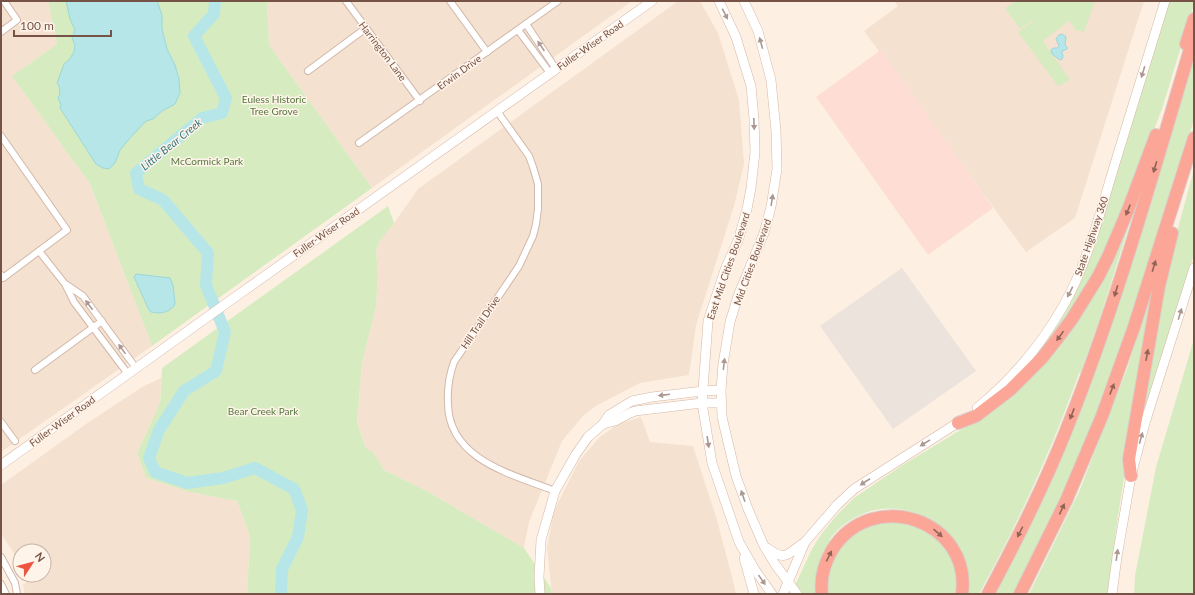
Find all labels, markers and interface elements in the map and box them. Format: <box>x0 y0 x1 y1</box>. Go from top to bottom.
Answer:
one-way arrow <box>722 8 728 20</box>
scale bar <box>14 12 111 38</box>
text: 100 m <box>20 18 54 33</box>
street label: Fuller-Wiser Road <box>554 18 626 72</box>
street label: Harrington Lane <box>357 19 409 83</box>
one-way arrow <box>758 36 764 48</box>
one-way arrow <box>537 41 545 52</box>
street label: Erwin Drive <box>435 52 483 92</box>
one-way arrow <box>1140 66 1146 78</box>
park label: Euless Historic Tree Grove <box>242 93 306 117</box>
water label: Little Bear Creek <box>138 115 205 173</box>
one-way arrow <box>751 118 758 130</box>
park label: McCormick Park <box>171 155 244 167</box>
one-way arrow <box>1152 162 1158 174</box>
one-way arrow <box>770 194 776 206</box>
street label: State Highway 360 <box>1072 194 1110 277</box>
one-way arrow <box>1125 204 1131 215</box>
street label: Fuller-Wiser Road <box>290 205 362 259</box>
street label: East Mid Cities Boulevard <box>704 211 752 321</box>
street label: Mid Cities Boulevard <box>731 217 773 307</box>
one-way arrow <box>1151 259 1157 271</box>
one-way arrow <box>1067 286 1074 298</box>
one-way arrow <box>1113 286 1119 298</box>
street label: Hill Trail Drive <box>458 293 502 351</box>
one-way arrow <box>85 299 94 310</box>
one-way arrow <box>1177 308 1183 320</box>
one-way arrow <box>1056 331 1064 341</box>
one-way arrow <box>118 344 126 355</box>
one-way arrow <box>1145 348 1151 361</box>
one-way arrow <box>721 358 727 370</box>
one-way arrow <box>1110 382 1116 394</box>
one-way arrow <box>658 392 670 398</box>
street label: Fuller-Wiser Road <box>27 393 97 449</box>
park label: Bear Creek Park <box>228 405 299 417</box>
one-way arrow <box>1069 408 1075 420</box>
one-way arrow <box>1138 432 1144 444</box>
one-way arrow <box>706 436 712 448</box>
one-way arrow <box>920 439 930 447</box>
one-way arrow <box>859 478 870 485</box>
one-way arrow <box>740 490 746 502</box>
one-way arrow <box>1059 503 1065 514</box>
one-way arrow <box>1016 527 1023 538</box>
one-way arrow <box>933 529 943 538</box>
north arrow <box>12 543 52 583</box>
one-way arrow <box>1114 549 1120 561</box>
text: N <box>33 550 48 564</box>
one-way arrow <box>826 551 832 562</box>
one-way arrow <box>758 575 766 585</box>

